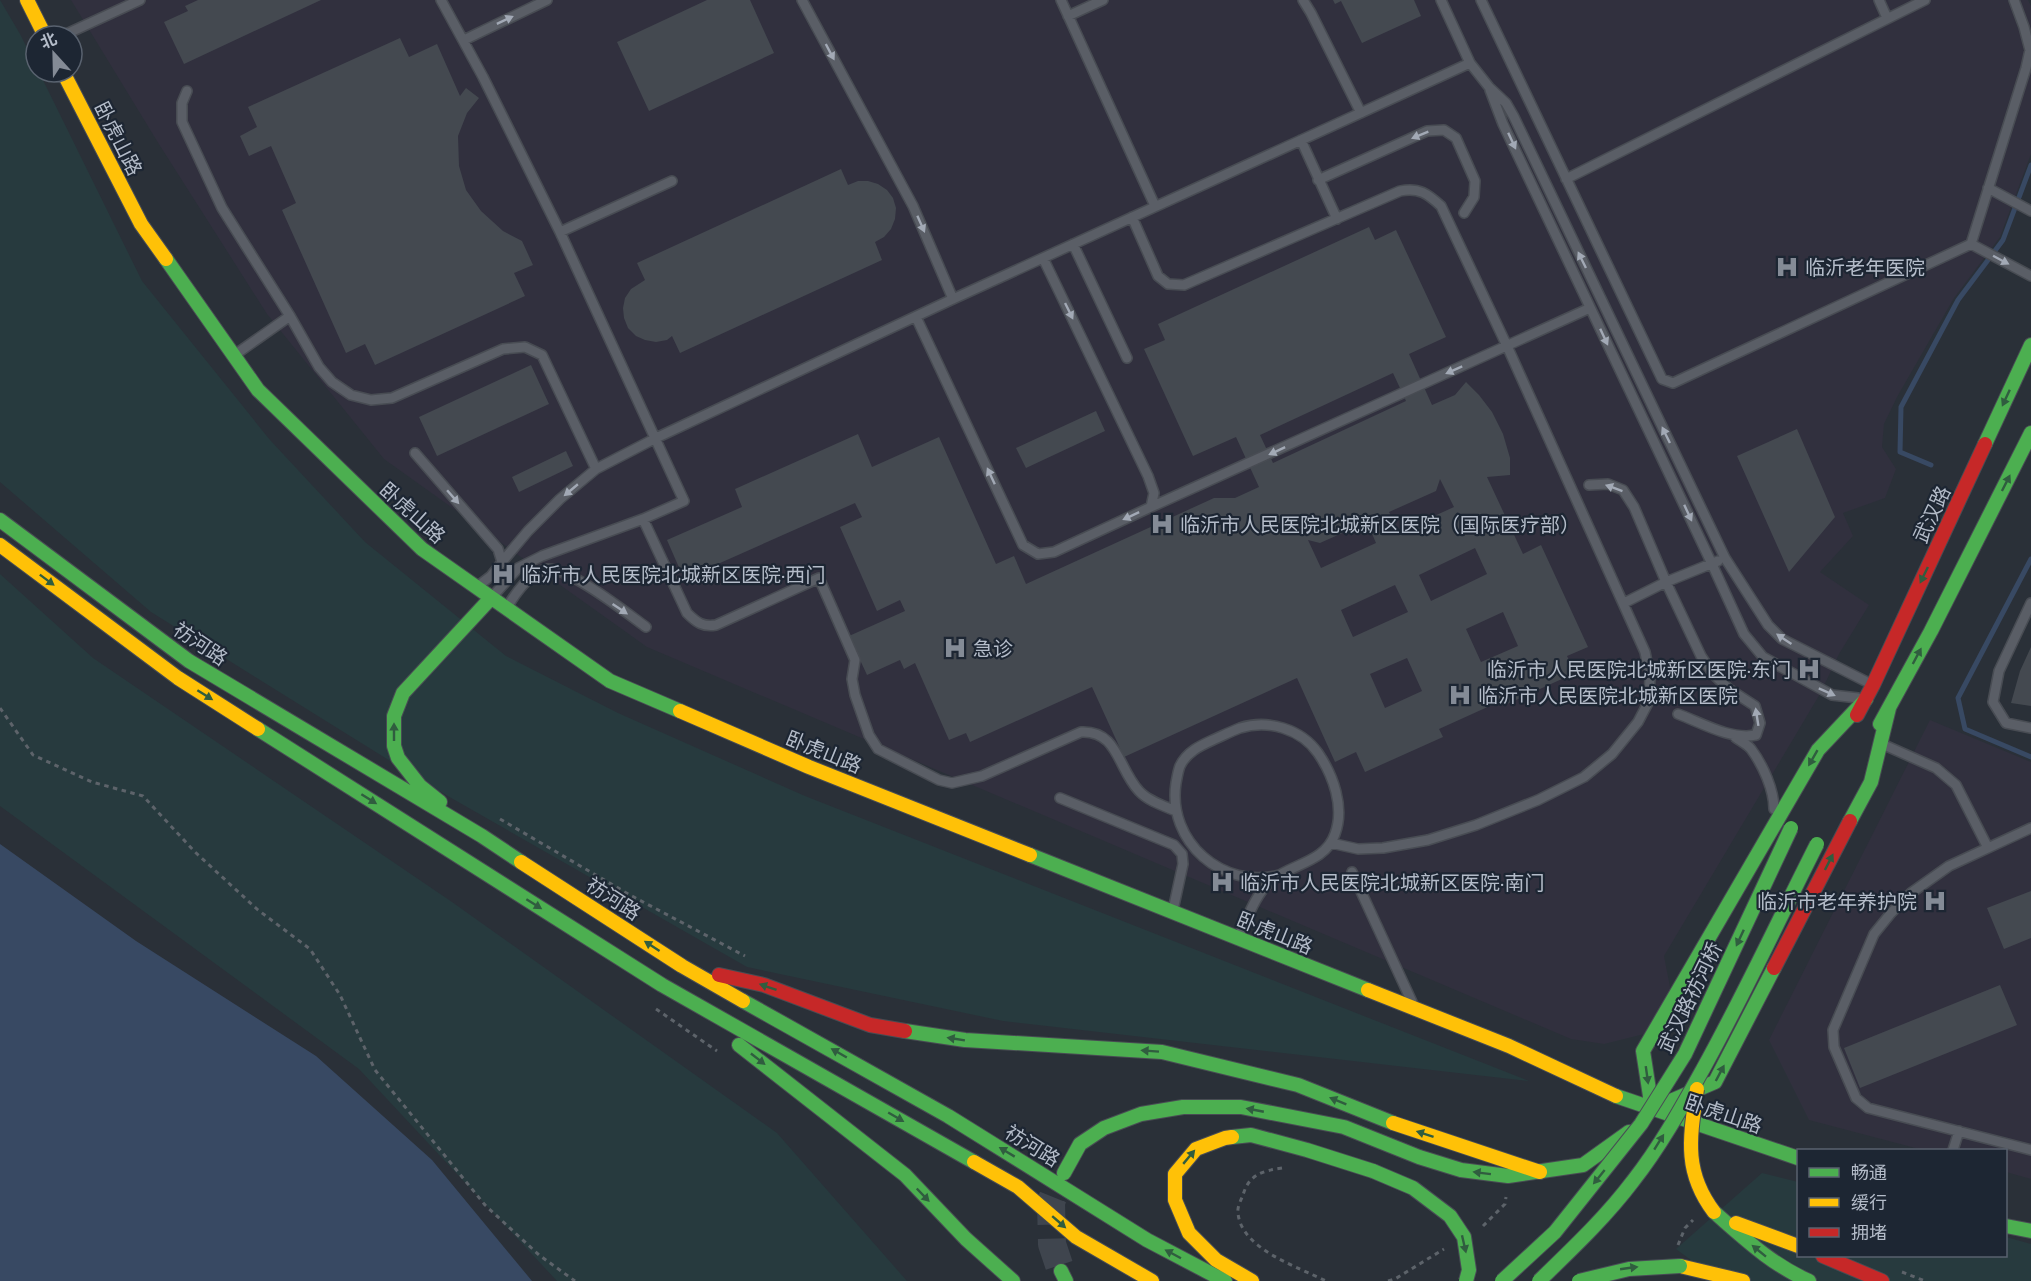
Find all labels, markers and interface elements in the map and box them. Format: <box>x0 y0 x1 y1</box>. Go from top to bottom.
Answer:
one-way arrow <box>497 15 514 24</box>
north arrow <box>24 24 84 84</box>
text: 北 <box>37 28 59 51</box>
one-way arrow <box>825 43 835 60</box>
street label: 卧虎山路 <box>90 97 148 179</box>
one-way arrow <box>1410 130 1428 140</box>
one-way arrow <box>1507 133 1516 150</box>
one-way arrow <box>916 215 926 233</box>
one-way arrow <box>1578 251 1587 268</box>
hospital icon: 临沂老年医院 <box>1774 254 1800 280</box>
place label: 临沂老年医院 <box>1805 255 1925 279</box>
one-way arrow <box>1993 255 2010 265</box>
one-way arrow <box>1064 302 1073 319</box>
one-way arrow <box>1599 328 1608 345</box>
one-way arrow <box>1446 365 1463 374</box>
one-way arrow <box>2002 389 2011 406</box>
one-way arrow <box>1662 427 1671 444</box>
one-way arrow <box>1268 447 1285 456</box>
one-way arrow <box>987 468 996 485</box>
one-way arrow <box>2001 474 2010 491</box>
street label: 卧虎山路 <box>375 476 451 548</box>
one-way arrow <box>1605 482 1623 492</box>
street label: 武汉路 <box>1907 482 1955 546</box>
one-way arrow <box>564 483 579 496</box>
one-way arrow <box>446 489 459 504</box>
one-way arrow <box>1683 504 1692 521</box>
one-way arrow <box>1123 511 1140 520</box>
hospital icon: 临沂市人民医院北城新区医院（国际医疗部） <box>1149 511 1175 537</box>
place label: 临沂市人民医院北城新区医院（国际医疗部） <box>1180 512 1580 536</box>
hospital icon: 临沂市人民医院北城新区医院·西门 <box>490 561 516 587</box>
place label: 临沂市人民医院北城新区医院·西门 <box>521 562 825 586</box>
one-way arrow <box>1919 566 1929 583</box>
one-way arrow <box>38 574 54 586</box>
one-way arrow <box>612 603 628 614</box>
street label: 祊河路 <box>169 616 233 670</box>
one-way arrow <box>1777 633 1793 645</box>
hospital icon: 急诊 <box>942 635 968 661</box>
place label: 急诊 <box>973 636 1013 660</box>
one-way arrow <box>1912 648 1922 665</box>
hospital icon: 临沂市人民医院北城新区医院·东门 <box>1796 656 1822 682</box>
place label: 临沂市人民医院北城新区医院·东门 <box>1487 657 1791 681</box>
hospital icon: 临沂市人民医院北城新区医院 <box>1447 682 1473 708</box>
place label: 临沂市人民医院北城新区医院 <box>1478 683 1738 707</box>
one-way arrow <box>1819 687 1837 697</box>
one-way arrow <box>196 689 213 700</box>
one-way arrow <box>1752 707 1761 726</box>
one-way arrow <box>389 722 399 741</box>
street label: 卧虎山路 <box>782 725 866 777</box>
one-way arrow <box>1808 750 1819 766</box>
one-way arrow <box>361 793 377 804</box>
one-way arrow <box>1824 854 1834 871</box>
hospital icon: 临沂市人民医院北城新区医院·南门 <box>1209 869 1235 895</box>
place label: 临沂市人民医院北城新区医院·南门 <box>1240 870 1544 894</box>
street label: 祊河路 <box>582 872 646 924</box>
hospital icon: 临沂市老年养护院 <box>1922 888 1948 914</box>
place label: 临沂市老年养护院 <box>1757 889 1917 913</box>
one-way arrow <box>526 898 542 909</box>
street label: 卧虎山路 <box>1233 906 1317 958</box>
one-way arrow <box>1735 929 1744 946</box>
street label: 武汉路祊河桥 <box>1652 938 1726 1056</box>
one-way arrow <box>644 940 660 951</box>
one-way arrow <box>759 982 777 992</box>
one-way arrow <box>946 1034 965 1043</box>
one-way arrow <box>1141 1047 1160 1056</box>
one-way arrow <box>830 1048 847 1058</box>
one-way arrow <box>750 1053 766 1066</box>
one-way arrow <box>1715 1064 1725 1081</box>
one-way arrow <box>1642 1066 1651 1085</box>
street label: 卧虎山路 <box>1682 1089 1766 1137</box>
one-way arrow <box>1329 1096 1347 1105</box>
one-way arrow <box>1245 1105 1264 1114</box>
one-way arrow <box>887 1112 904 1122</box>
street label: 祊河路 <box>1001 1119 1065 1171</box>
one-way arrow <box>1416 1129 1434 1138</box>
one-way arrow <box>1654 1134 1665 1150</box>
one-way arrow <box>999 1146 1015 1157</box>
one-way arrow <box>1183 1149 1196 1165</box>
legend <box>1797 1149 2007 1257</box>
text: 畅通 <box>1851 1161 1887 1183</box>
one-way arrow <box>1472 1168 1491 1177</box>
one-way arrow <box>1592 1169 1605 1185</box>
one-way arrow <box>916 1187 930 1201</box>
text: 缓行 <box>1851 1191 1887 1213</box>
one-way arrow <box>1051 1215 1066 1228</box>
text: 拥堵 <box>1851 1221 1887 1243</box>
one-way arrow <box>1460 1235 1470 1253</box>
one-way arrow <box>1752 1245 1767 1258</box>
one-way arrow <box>1165 1249 1182 1259</box>
one-way arrow <box>1619 1264 1638 1273</box>

